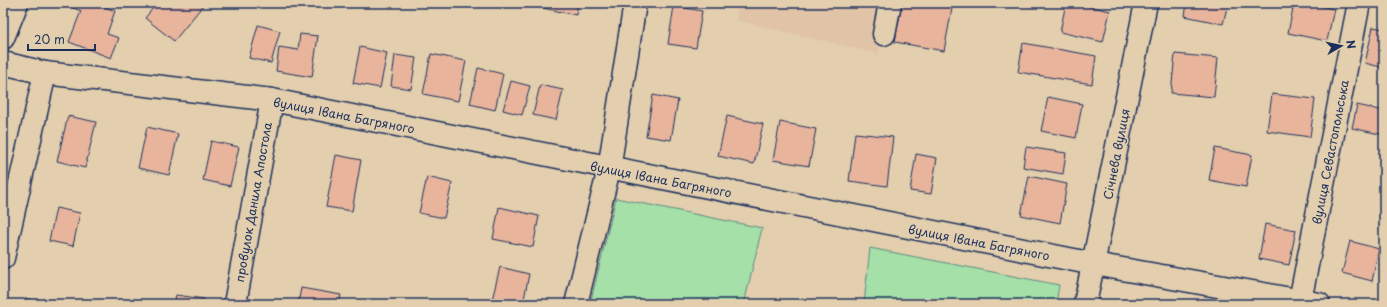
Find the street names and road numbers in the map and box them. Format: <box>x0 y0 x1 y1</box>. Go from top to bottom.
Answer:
street label: вулиця Севастопольська <box>1307 78 1353 226</box>
street label: вулиця Івана Багряного <box>272 92 416 138</box>
street label: Січнева вулиця <box>1098 107 1134 201</box>
street label: провулок Данила Апостола <box>230 120 276 283</box>
street label: вулиця Івана Багряного <box>589 156 733 202</box>
street label: вулиця Івана Багряного <box>907 219 1051 265</box>

